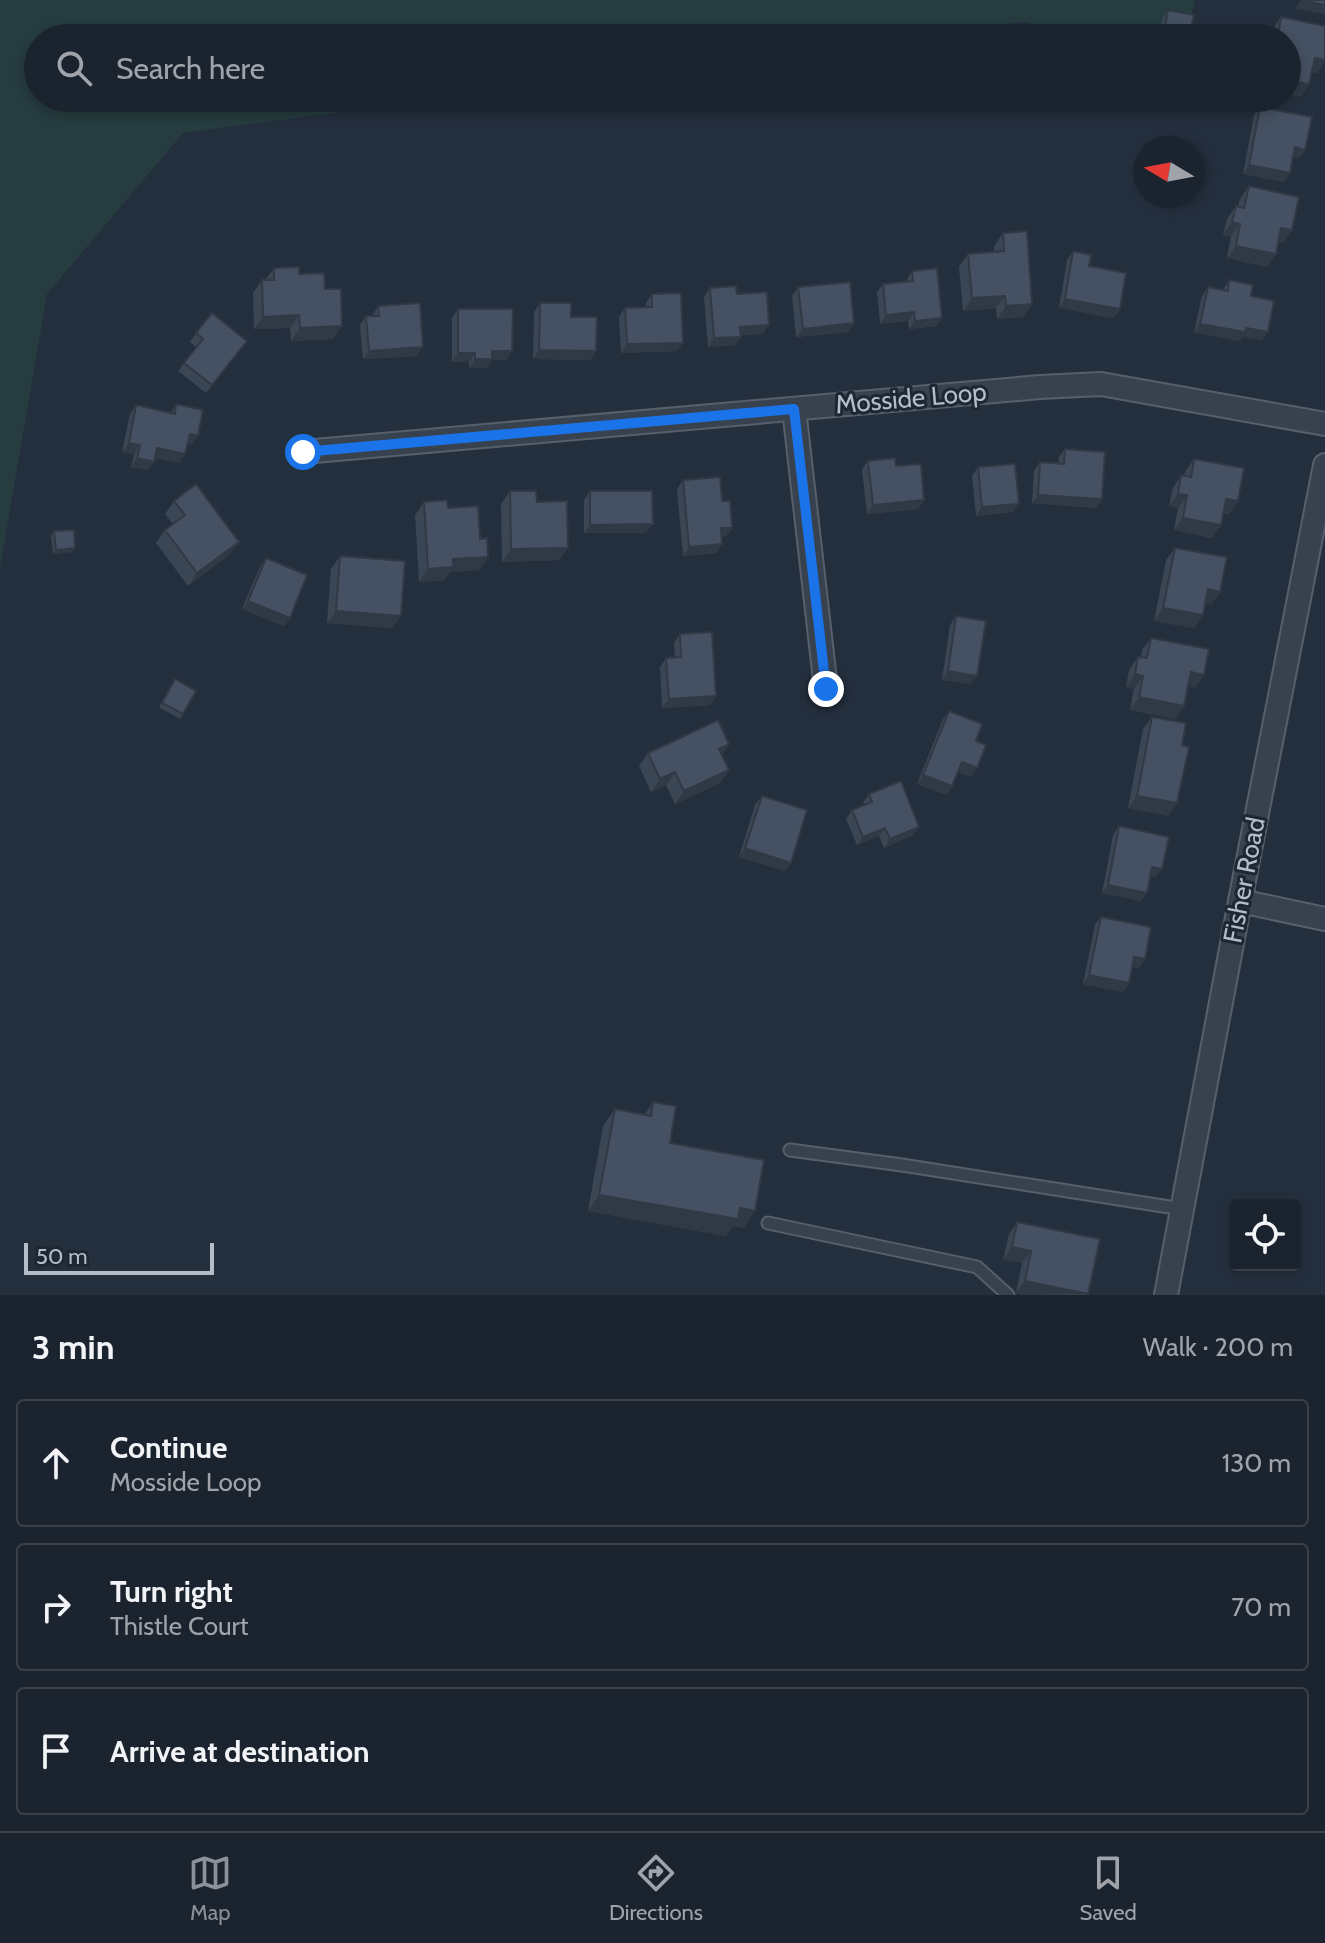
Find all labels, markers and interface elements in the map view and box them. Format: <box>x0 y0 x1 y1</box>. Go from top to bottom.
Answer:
search box <box>24 24 1301 112</box>
icon: search <box>52 46 96 90</box>
text: Search here <box>116 50 265 87</box>
north arrow <box>1133 136 1205 208</box>
street label: Mosside Loop <box>834 375 988 421</box>
route start <box>285 434 321 470</box>
route end <box>808 671 844 707</box>
street label: Fisher Road <box>1216 814 1272 946</box>
map controls <box>1229 1199 1301 1271</box>
button: locate <box>1229 1199 1301 1271</box>
scale bar <box>24 1239 214 1275</box>
text: 50 m <box>36 1243 88 1270</box>
text: 3 min <box>32 1326 114 1368</box>
text: Walk · 200 m <box>1143 1331 1293 1363</box>
text: Continue <box>110 1429 227 1466</box>
icon: ahead <box>34 1441 78 1485</box>
text: 130 m <box>1222 1447 1291 1479</box>
text: Mosside Loop <box>110 1466 262 1498</box>
text: Turn right <box>110 1573 233 1610</box>
icon: right <box>34 1585 78 1629</box>
text: 70 m <box>1231 1591 1291 1623</box>
text: Thistle Court <box>110 1610 249 1642</box>
icon: arrive <box>34 1729 78 1773</box>
text: Arrive at destination <box>110 1733 370 1770</box>
tab: Map <box>188 1851 232 1926</box>
tab: Directions <box>609 1851 703 1926</box>
tab: Saved <box>1080 1851 1137 1926</box>

